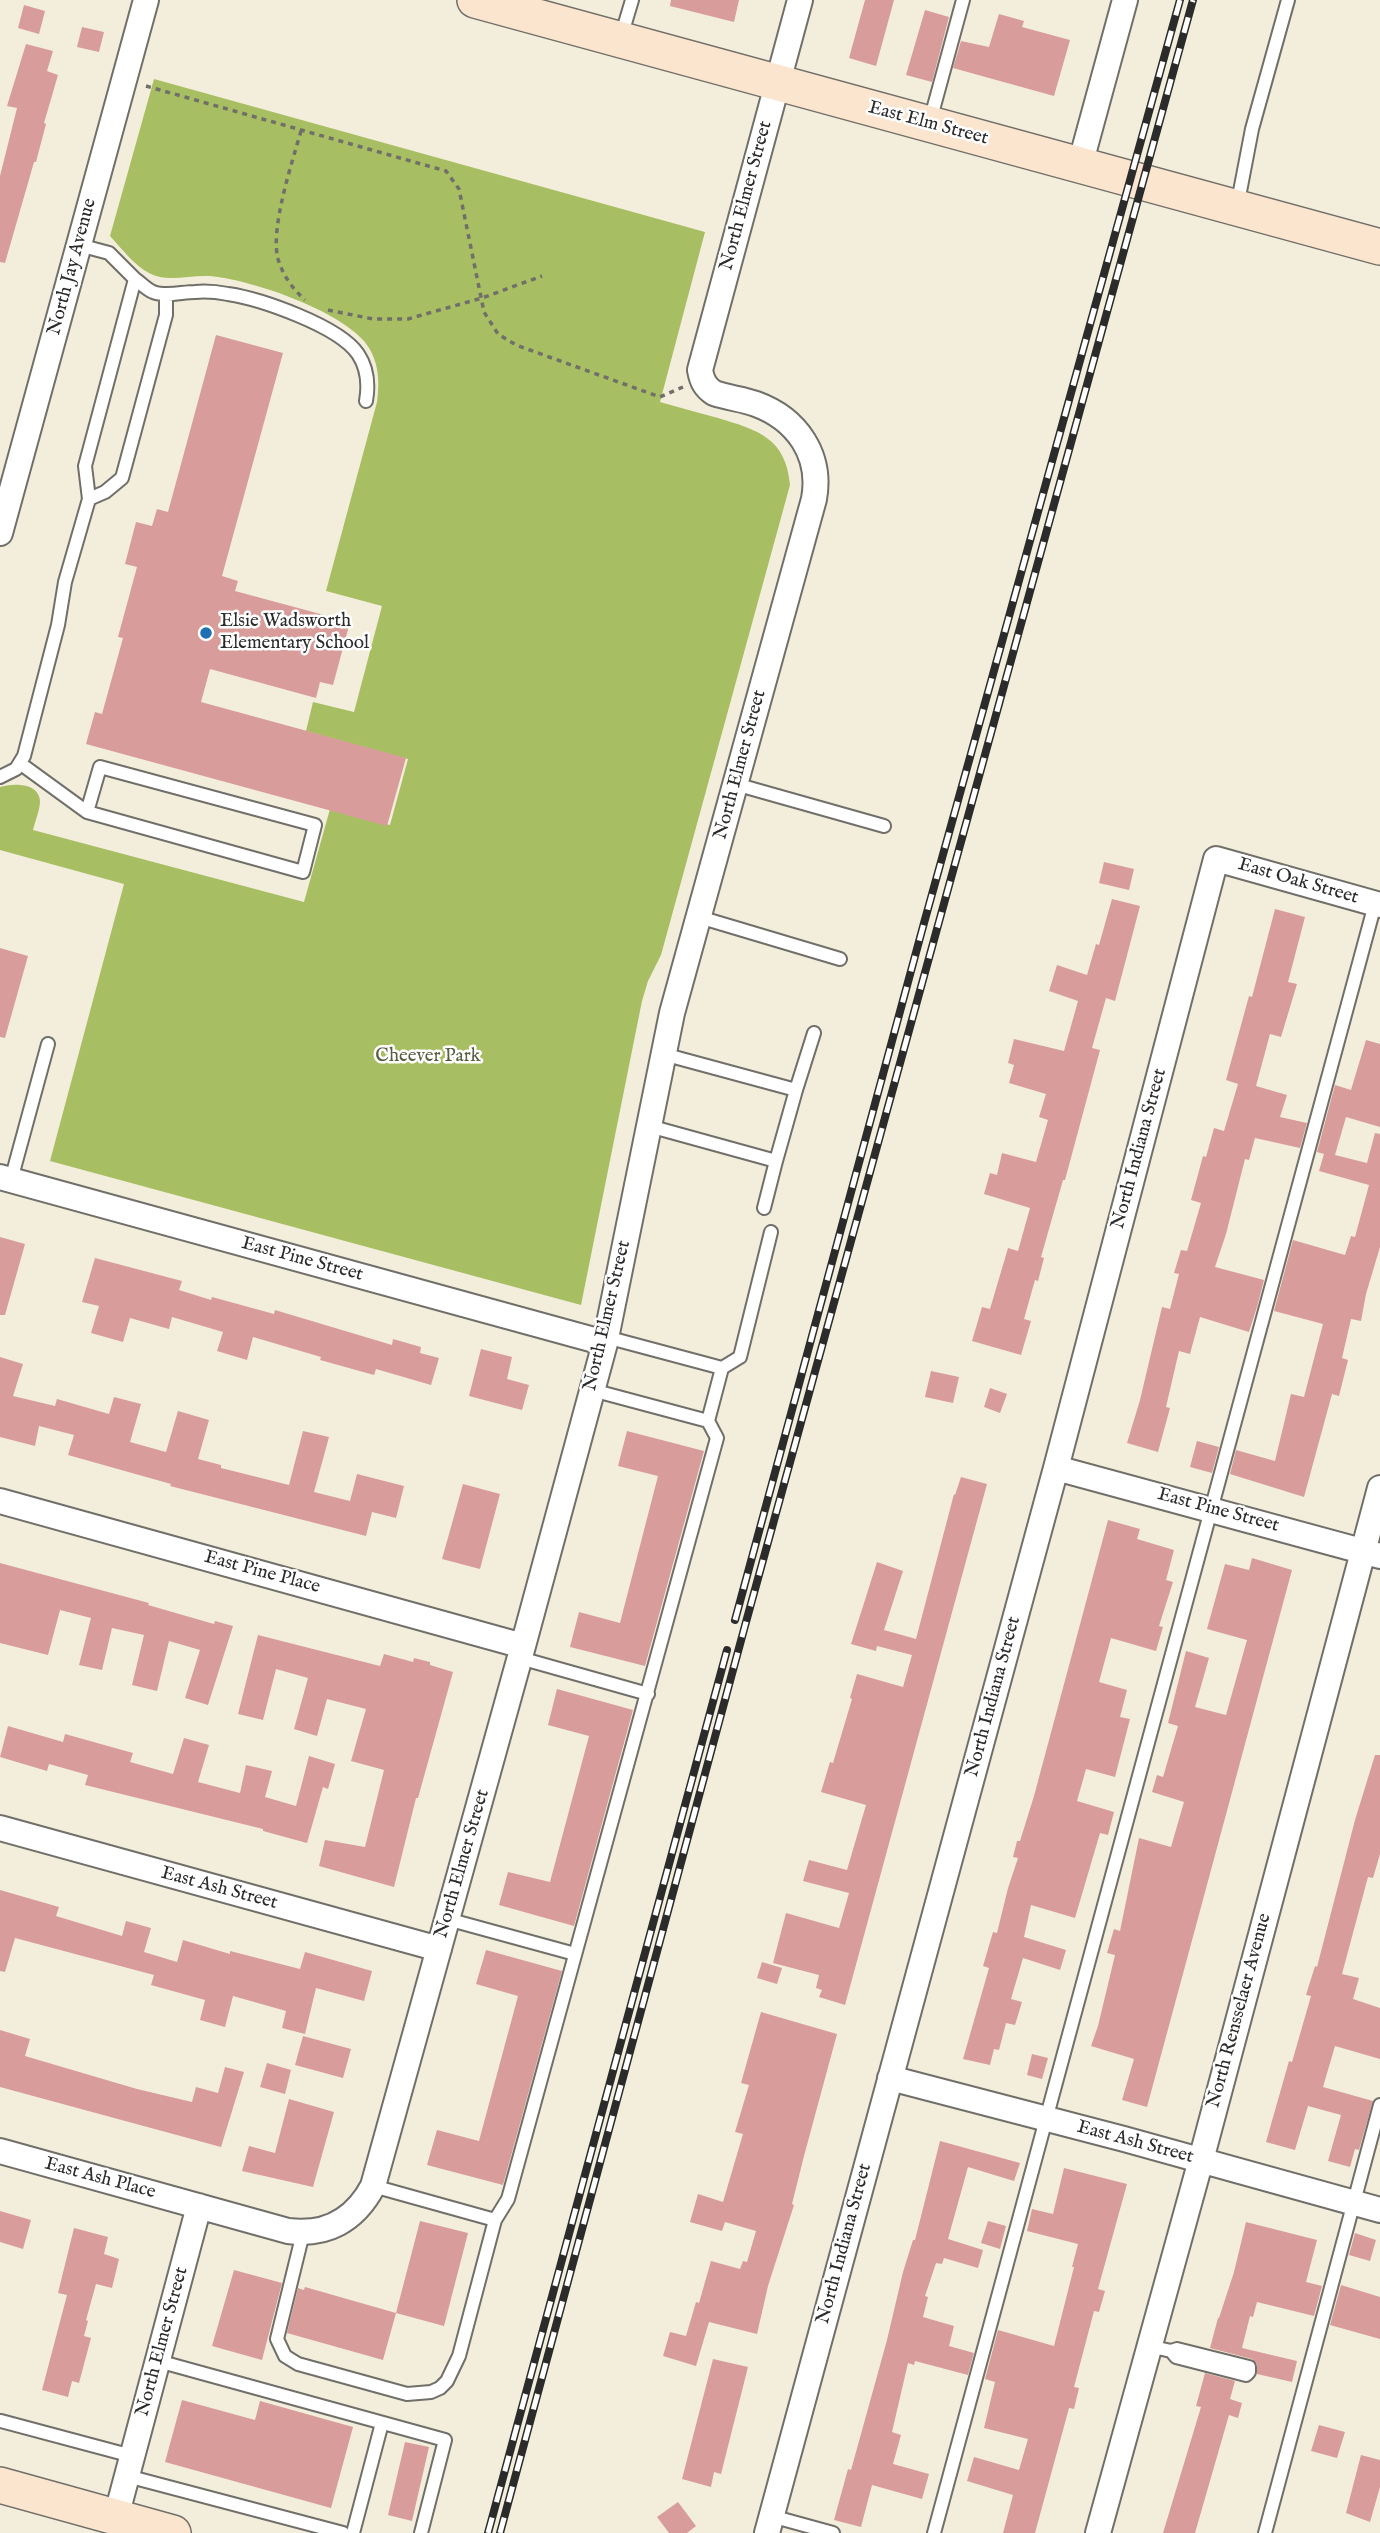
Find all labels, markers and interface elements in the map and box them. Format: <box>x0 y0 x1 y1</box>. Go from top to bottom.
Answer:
street label: East Elm Street <box>866 97 990 151</box>
street label: North Elmer Street <box>716 119 778 273</box>
street label: North Jay Avenue <box>44 196 102 338</box>
place label: Elsie Wadsworth Elementary School <box>220 611 369 655</box>
marker: Elsie Wadsworth Elementary School <box>198 625 214 641</box>
street label: North Elmer Street <box>710 688 772 842</box>
street label: East Oak Street <box>1235 854 1361 910</box>
park label: Cheever Park <box>375 1046 481 1068</box>
street label: North Indiana Street <box>1108 1066 1172 1232</box>
street label: East Pine Street <box>239 1233 365 1287</box>
street label: North Elmer Street <box>580 1238 636 1394</box>
street label: East Pine Street <box>1155 1484 1281 1538</box>
street label: East Pine Place <box>202 1547 322 1599</box>
street label: North Indiana Street <box>962 1614 1026 1780</box>
street label: North Elmer Street <box>431 1787 495 1941</box>
street label: East Ash Street <box>158 1862 280 1916</box>
street label: North Rensselaer Avenue <box>1203 1911 1277 2111</box>
street label: East Ash Street <box>1074 2116 1196 2170</box>
street label: East Ash Place <box>42 2153 158 2205</box>
street label: North Indiana Street <box>813 2161 877 2327</box>
street label: North Elmer Street <box>132 2265 194 2419</box>

